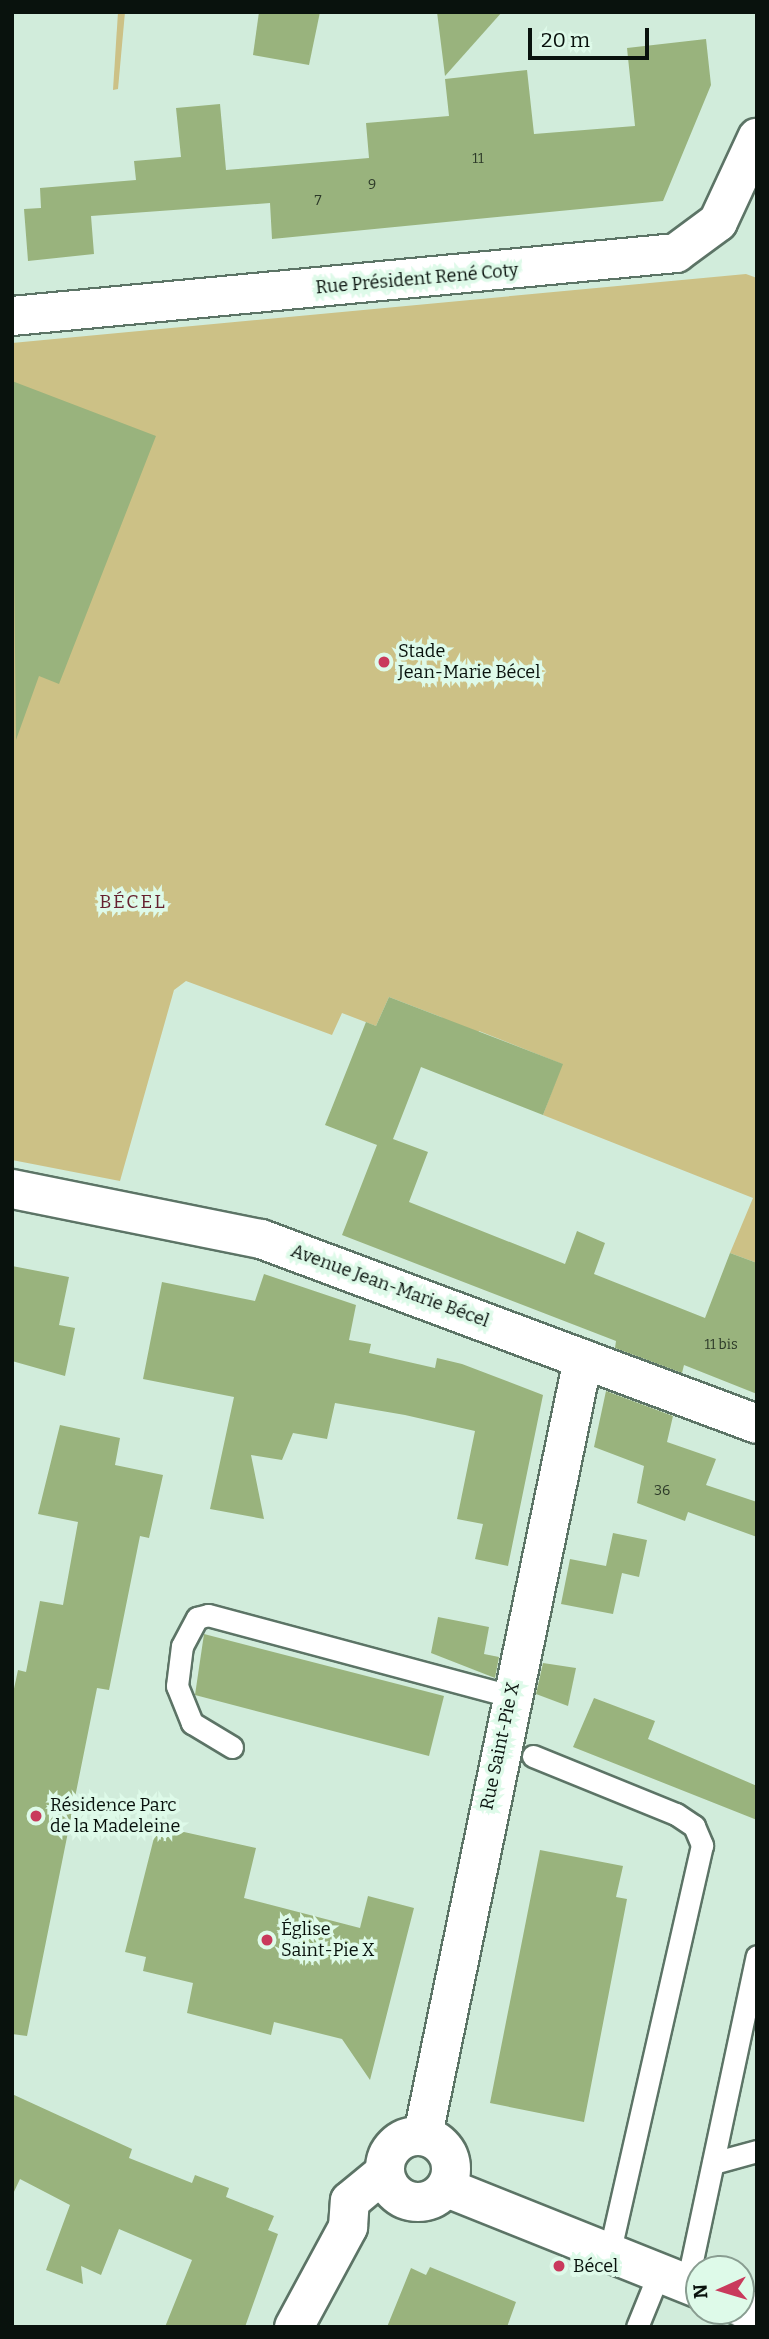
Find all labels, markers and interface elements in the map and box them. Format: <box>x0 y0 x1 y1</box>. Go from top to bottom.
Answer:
scale bar <box>531 14 652 58</box>
text: 20 m <box>541 27 590 53</box>
house number: 11 <box>472 151 484 167</box>
house number: 9 <box>368 177 376 193</box>
house number: 7 <box>314 193 322 209</box>
street label: Rue Président René Coty <box>315 259 519 299</box>
place label: Stade Jean-Marie Bécel <box>398 641 540 684</box>
marker: Stade Jean-Marie Bécel <box>376 654 392 670</box>
district label: BÉCEL <box>100 891 166 913</box>
street label: Avenue Jean-Marie Bécel <box>288 1240 492 1332</box>
house number: 11 bis <box>704 1337 738 1353</box>
house number: 36 <box>654 1483 670 1499</box>
street label: Rue Saint-Pie X <box>476 1680 524 1812</box>
place label: Résidence Parc de la Madeleine <box>50 1795 180 1838</box>
marker: Résidence Parc de la Madeleine <box>28 1808 44 1824</box>
place label: Église Saint-Pie X <box>281 1919 375 1962</box>
marker: Église Saint-Pie X <box>259 1932 275 1948</box>
place label: Bécel <box>573 2255 618 2277</box>
north arrow <box>685 2255 755 2325</box>
marker: Bécel <box>551 2258 567 2274</box>
text: N <box>689 2283 713 2299</box>

